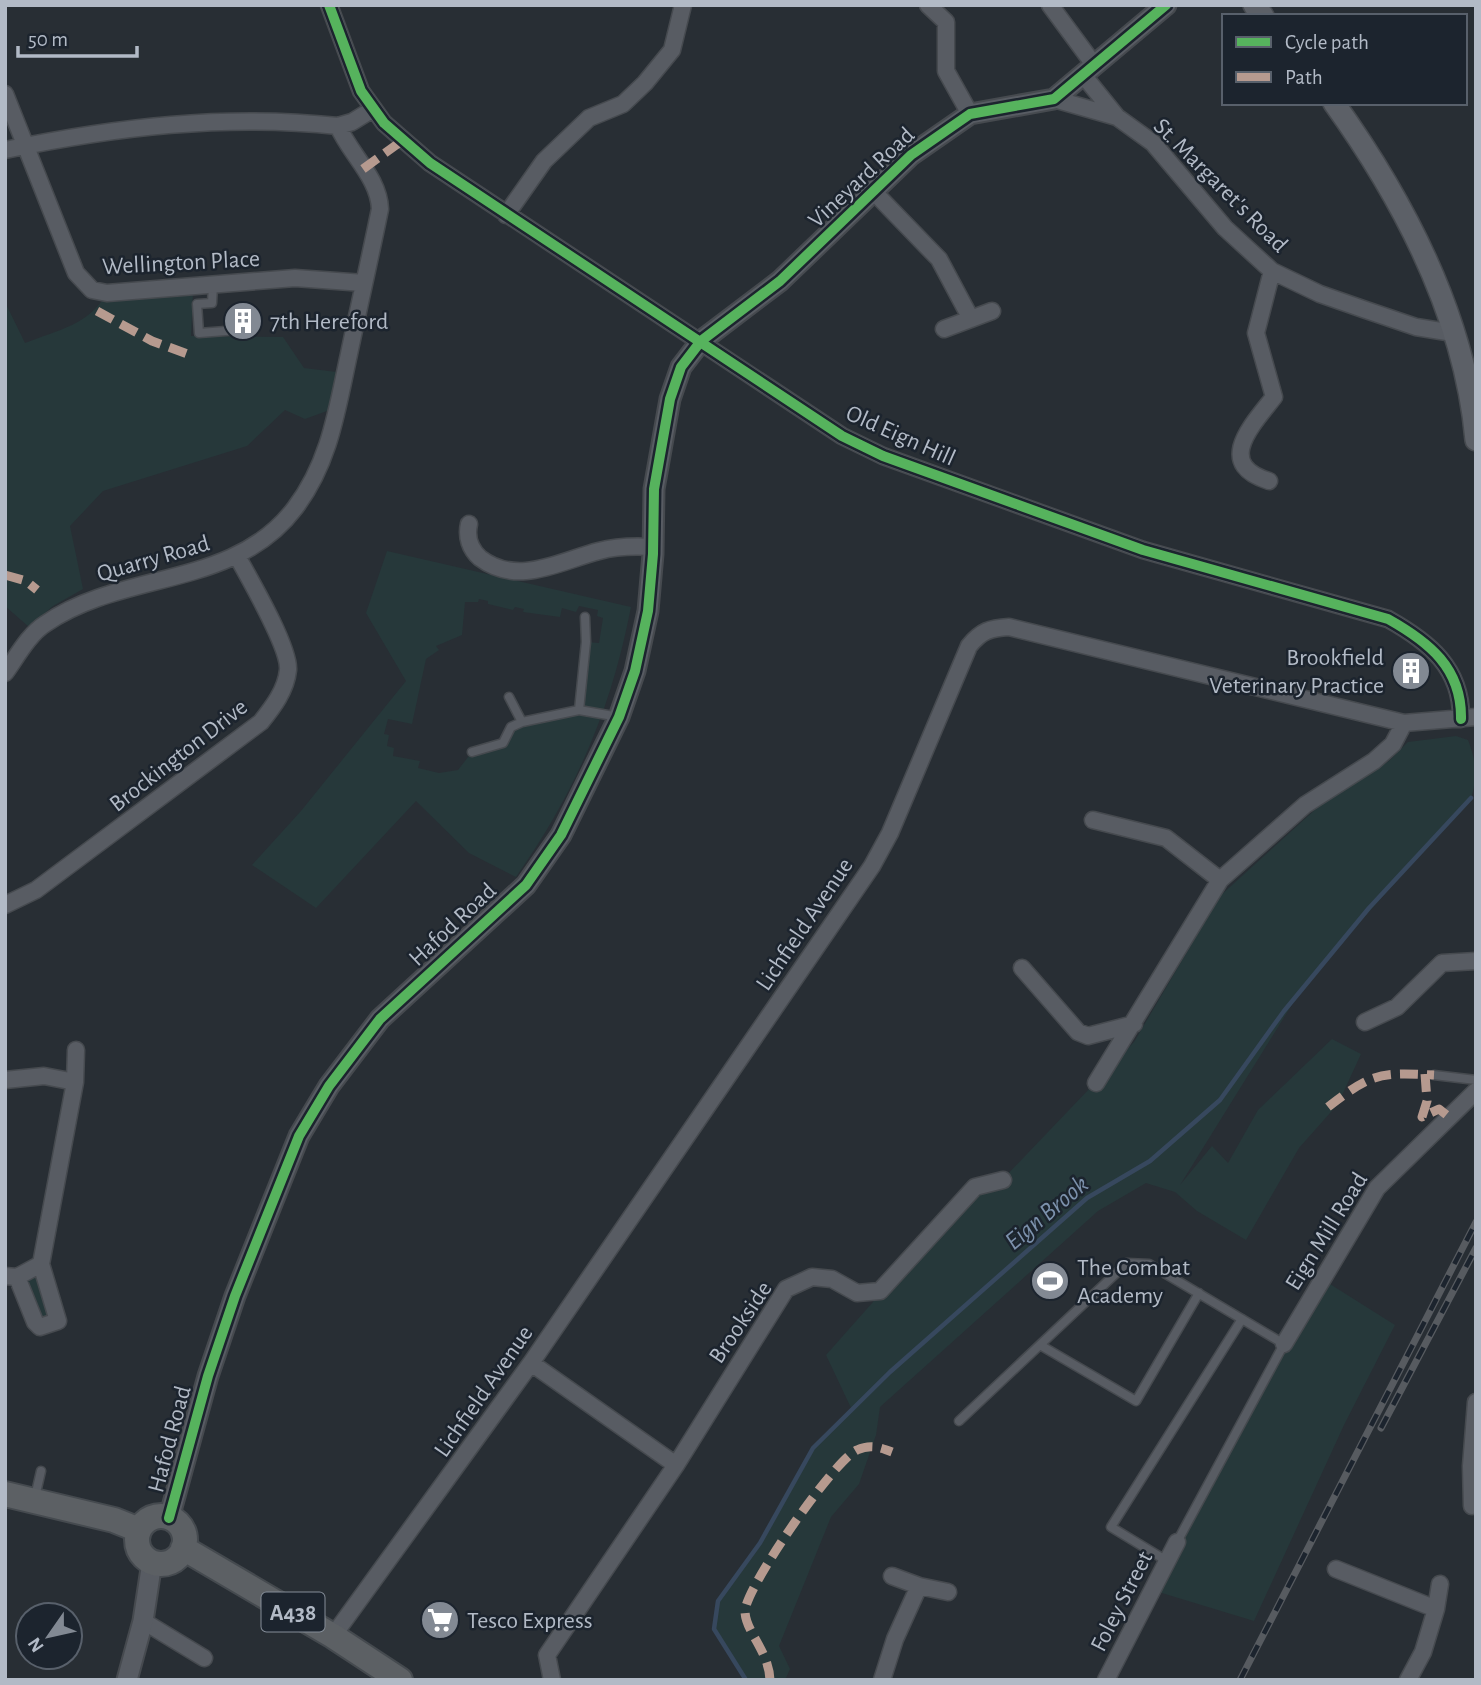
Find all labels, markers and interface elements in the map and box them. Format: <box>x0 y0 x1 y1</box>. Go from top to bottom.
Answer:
scale bar <box>18 14 136 58</box>
legend <box>1222 14 1467 105</box>
text: 50 m <box>28 29 68 50</box>
text: Cycle path <box>1285 32 1369 53</box>
text: Path <box>1285 67 1323 88</box>
street label: St. Margaret's Road <box>1149 114 1292 257</box>
street label: Vineyard Road <box>804 123 919 233</box>
street label: Wellington Place <box>101 247 261 279</box>
building icon: 7th Hereford <box>222 300 264 342</box>
place label: 7th Hereford <box>270 310 388 334</box>
street label: Old Eign Hill <box>842 401 959 471</box>
street label: Quarry Road <box>94 531 212 587</box>
place label: Brookfield Veterinary Practice <box>1209 646 1384 698</box>
building icon: Brookfield Veterinary Practice <box>1390 650 1432 692</box>
street label: Brockington Drive <box>105 695 252 817</box>
street label: Lichfield Avenue <box>752 854 858 995</box>
street label: Hafod Road <box>404 879 501 971</box>
street label: Eign Mill Road <box>1281 1168 1372 1295</box>
water label: Eign Brook <box>1000 1171 1093 1255</box>
place label: The Combat Academy <box>1077 1256 1190 1308</box>
sports icon: The Combat Academy <box>1029 1260 1071 1302</box>
street label: Brookside <box>705 1277 777 1368</box>
street label: Lichfield Avenue <box>430 1322 538 1462</box>
street label: Hafod Road <box>144 1383 196 1495</box>
street label: Foley Street <box>1086 1547 1157 1655</box>
road number: A438 <box>262 1592 324 1632</box>
supermarket icon: Tesco Express <box>419 1599 461 1641</box>
north arrow <box>14 1601 84 1671</box>
place label: Tesco Express <box>467 1609 593 1633</box>
text: N <box>25 1634 48 1655</box>

